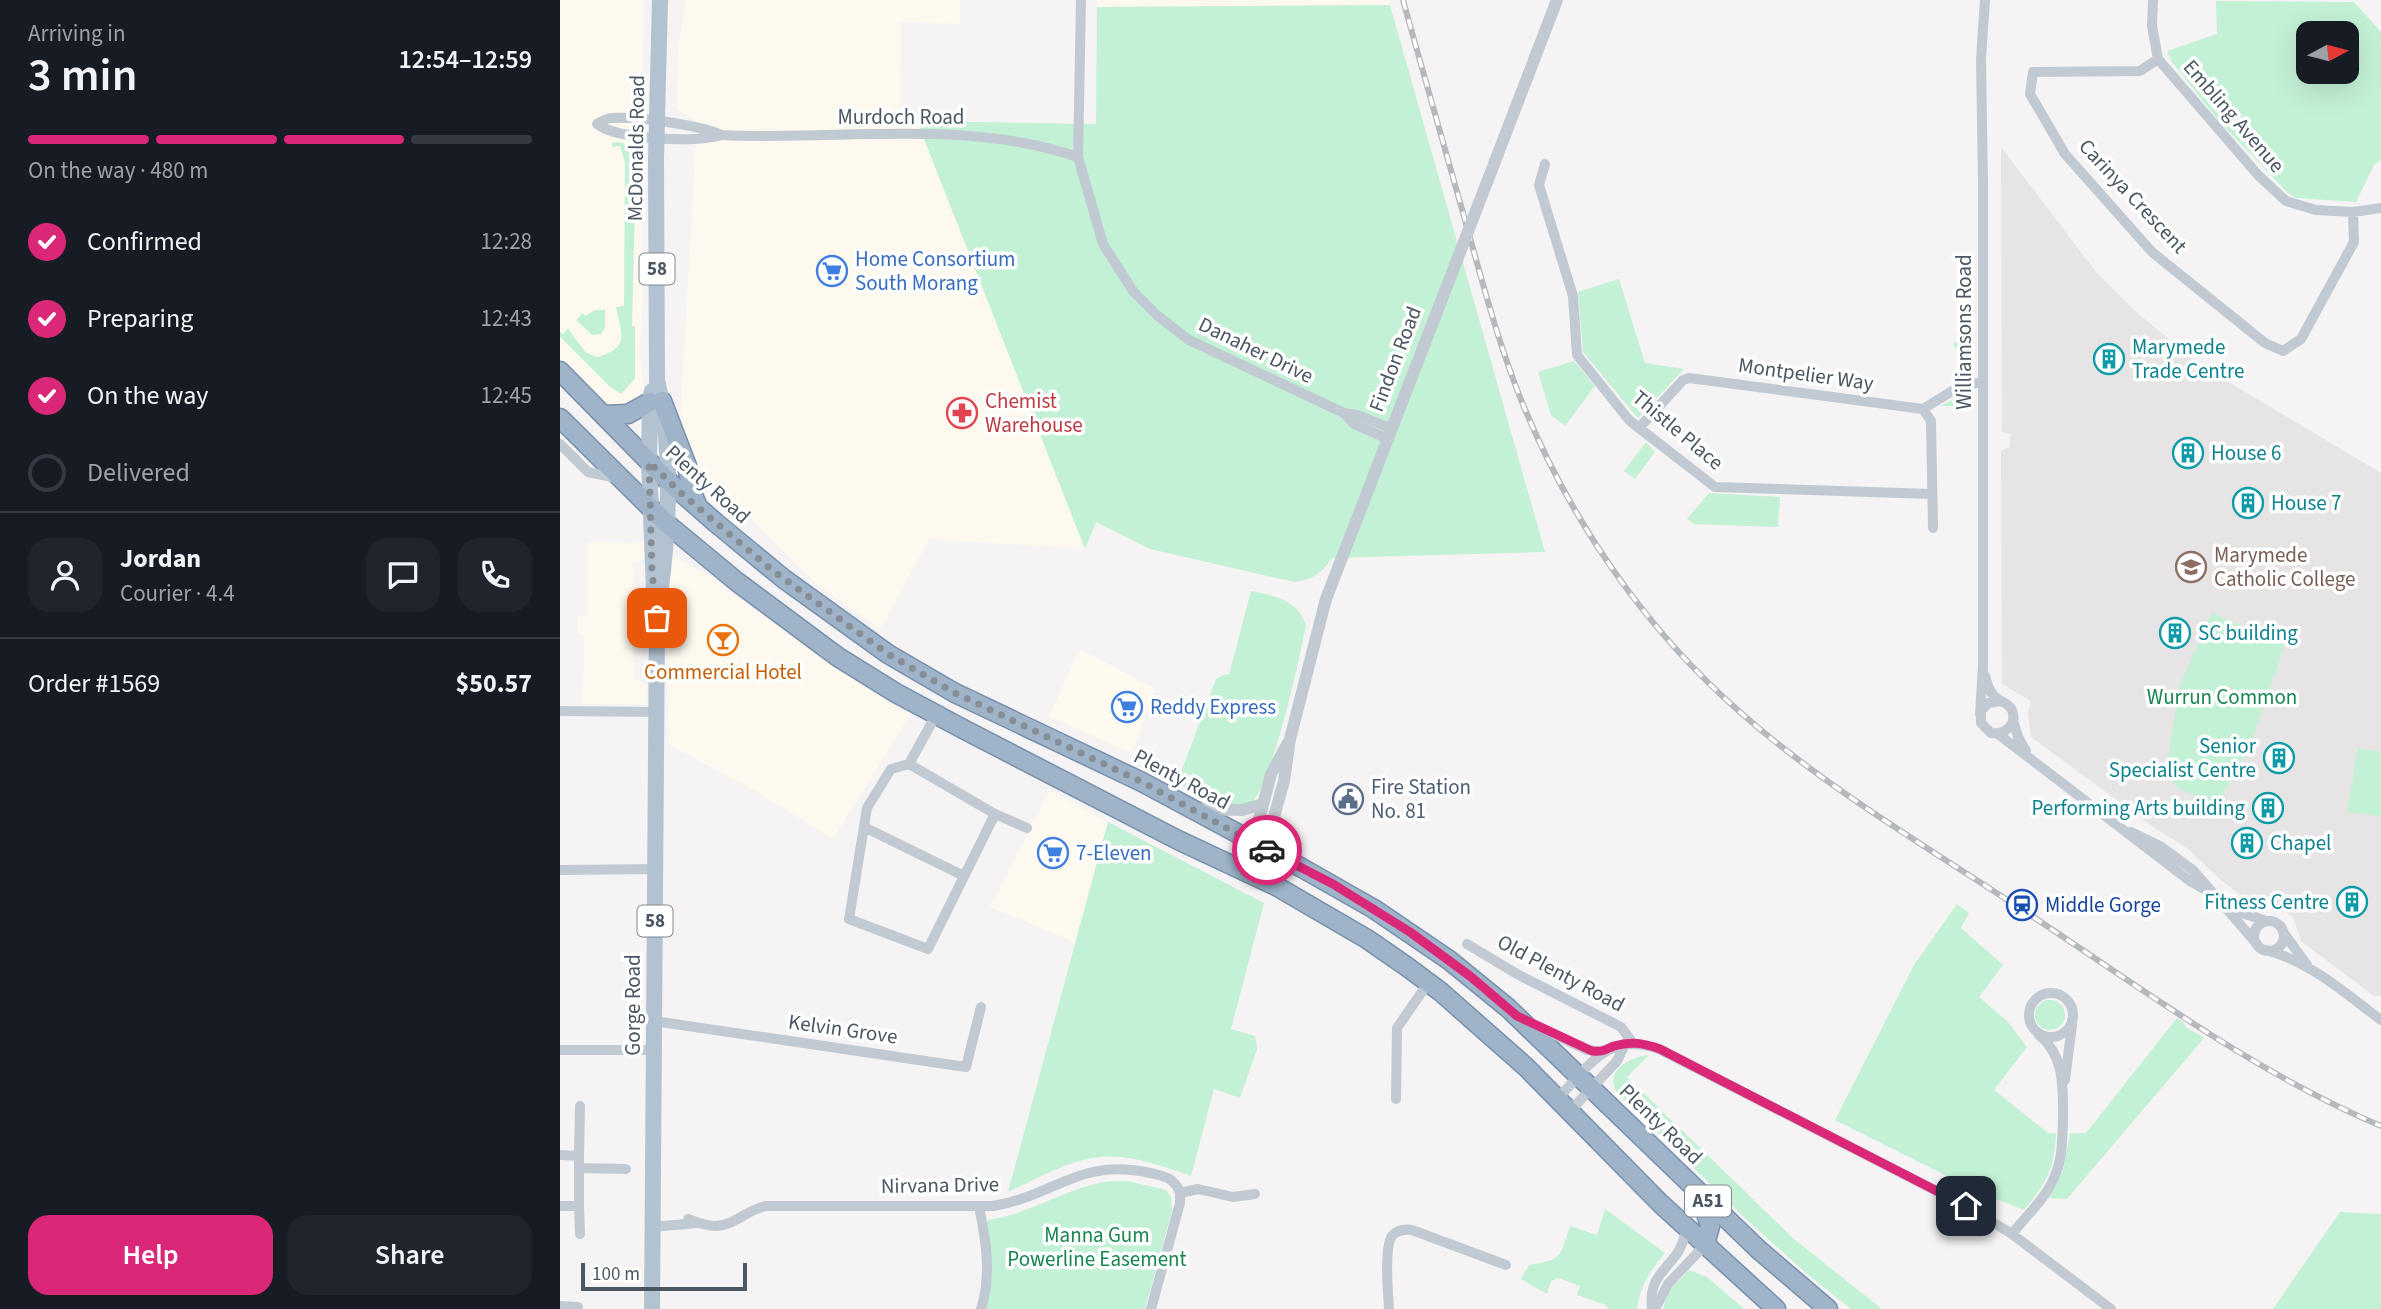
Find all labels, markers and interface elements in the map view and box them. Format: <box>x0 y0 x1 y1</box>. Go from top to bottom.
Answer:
text: Arriving in <box>28 17 126 50</box>
north arrow <box>2296 21 2359 84</box>
map controls <box>2296 21 2359 84</box>
text: 12:54–12:59 <box>399 41 532 78</box>
text: 3 min <box>28 43 137 108</box>
street label: Embling Avenue <box>2176 53 2292 179</box>
street label: McDonalds Road <box>620 75 652 221</box>
street label: Murdoch Road <box>837 102 965 132</box>
street label: Carinya Crescent <box>2072 132 2194 260</box>
text: On the way · 480 m <box>28 154 208 187</box>
icon: check <box>28 223 66 261</box>
text: Confirmed <box>87 223 202 260</box>
text: 12:28 <box>481 225 532 258</box>
place label: Home Consortium South Morang <box>855 244 1016 298</box>
road number: 58 <box>640 254 674 284</box>
supermarket icon: Home Consortium South Morang <box>815 254 849 288</box>
street label: Williamsons Road <box>1949 254 1979 410</box>
icon: check <box>28 300 66 338</box>
text: Preparing <box>87 300 193 337</box>
text: 12:43 <box>481 302 532 335</box>
street label: Findon Road <box>1361 302 1429 416</box>
street label: Danaher Drive <box>1194 309 1318 391</box>
place label: Marymede Trade Centre <box>2132 332 2244 386</box>
building icon: Marymede Trade Centre <box>2092 342 2126 376</box>
street label: Montpelier Way <box>1736 350 1876 398</box>
icon: check <box>28 377 66 415</box>
text: On the way <box>87 377 208 414</box>
text: 12:45 <box>481 379 532 412</box>
street label: Thistle Place <box>1626 383 1730 477</box>
place label: Chemist Warehouse <box>985 386 1083 440</box>
pharmacy icon: Chemist Warehouse <box>945 396 979 430</box>
building icon: House 6 <box>2171 436 2205 470</box>
street label: Plenty Road <box>659 438 757 530</box>
place label: House 6 <box>2211 438 2281 468</box>
text: Delivered <box>87 454 190 491</box>
building icon: House 7 <box>2231 486 2265 520</box>
place label: House 7 <box>2271 488 2341 518</box>
button: person <box>28 538 102 612</box>
button: chat <box>366 538 440 612</box>
button: phone <box>458 538 532 612</box>
text: Jordan <box>120 540 201 577</box>
place label: Marymede Catholic College <box>2214 540 2356 594</box>
school or university icon: Marymede Catholic College <box>2174 550 2208 584</box>
text: Courier · 4.4 <box>120 577 235 610</box>
pin <box>627 588 687 648</box>
icon: bag <box>638 599 676 637</box>
building icon: SC building <box>2158 616 2192 650</box>
place label: SC building <box>2198 618 2298 648</box>
bar icon: Commercial Hotel <box>706 623 740 657</box>
place label: Commercial Hotel <box>644 657 802 687</box>
text: Order #1569 <box>28 665 160 702</box>
text: $50.57 <box>456 665 532 702</box>
park label: Wurrun Common <box>2147 682 2297 712</box>
supermarket icon: Reddy Express <box>1110 690 1144 724</box>
place label: Reddy Express <box>1150 692 1276 722</box>
place label: Senior Specialist Centre <box>2109 731 2257 785</box>
street label: Plenty Road <box>1128 741 1236 817</box>
building icon: Senior Specialist Centre <box>2262 741 2296 775</box>
place label: Fire Station No. 81 <box>1371 772 1471 826</box>
public building icon: Fire Station No. 81 <box>1331 782 1365 816</box>
building icon: Performing Arts building <box>2251 791 2285 825</box>
place label: Performing Arts building <box>2031 793 2245 823</box>
courier <box>1232 815 1302 885</box>
building icon: Chapel <box>2230 826 2264 860</box>
place label: Chapel <box>2270 828 2331 858</box>
icon: car <box>1248 831 1286 869</box>
supermarket icon: 7-Eleven <box>1036 836 1070 870</box>
place label: 7-Eleven <box>1076 838 1152 868</box>
building icon: Fitness Centre <box>2335 885 2369 919</box>
place label: Fitness Centre <box>2204 887 2329 917</box>
station icon: Middle Gorge <box>2005 888 2039 922</box>
place label: Middle Gorge <box>2045 890 2161 920</box>
road number: 58 <box>638 906 672 937</box>
street label: Old Plenty Road <box>1492 927 1630 1019</box>
street label: Gorge Road <box>618 954 648 1056</box>
street label: Kelvin Grove <box>786 1006 900 1052</box>
street label: Plenty Road <box>1613 1077 1709 1171</box>
street label: Nirvana Drive <box>881 1169 999 1201</box>
pin <box>1936 1176 1996 1236</box>
road number: A51 <box>1685 1186 1731 1217</box>
icon: home <box>1947 1187 1985 1225</box>
button: Help <box>28 1215 273 1295</box>
button: Share <box>287 1215 532 1295</box>
park label: Manna Gum Powerline Easement <box>1007 1220 1187 1274</box>
scale bar <box>581 1260 747 1292</box>
text: 100 m <box>592 1261 640 1288</box>

